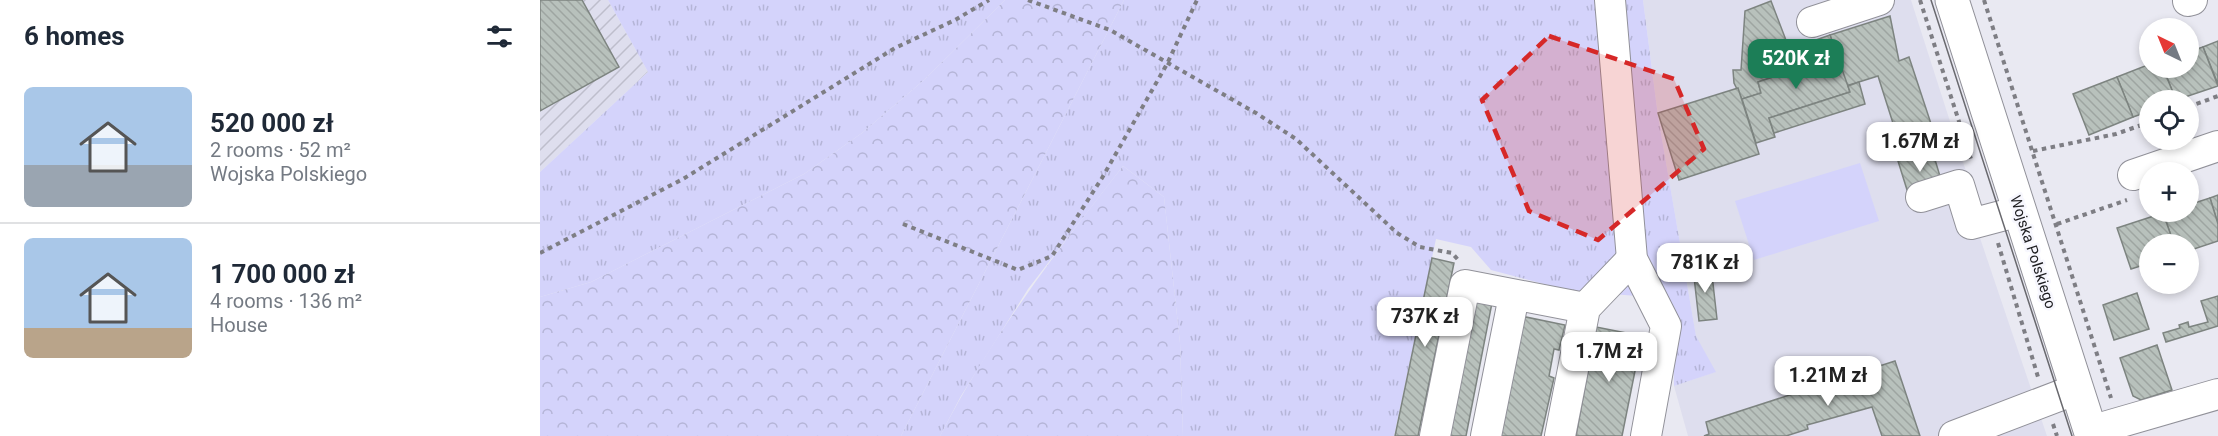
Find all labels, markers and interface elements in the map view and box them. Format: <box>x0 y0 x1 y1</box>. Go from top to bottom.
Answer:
north arrow <box>2139 18 2199 78</box>
map controls <box>2139 18 2199 294</box>
icon: filters <box>483 20 516 53</box>
text: 6 homes <box>24 21 125 51</box>
pin: 520K zł <box>1741 39 1851 90</box>
text: 520K zł <box>1762 46 1830 70</box>
button: locate <box>2139 90 2199 150</box>
text: 520 000 zł <box>210 108 334 138</box>
icon: home <box>72 111 144 183</box>
pin: 1.67M zł <box>1858 122 1982 173</box>
text: 1.67M zł <box>1880 129 1960 153</box>
text: 2 rooms · 52 m² <box>210 138 351 162</box>
text: Wojska Polskiego <box>210 162 367 186</box>
button: + <box>2139 162 2199 222</box>
street label: Wojska Polskiego <box>2006 193 2060 311</box>
button: − <box>2139 234 2199 294</box>
pin: 781K zł <box>1650 243 1760 294</box>
text: 781K zł <box>1671 250 1739 274</box>
text: 1 700 000 zł <box>210 259 355 289</box>
icon: home <box>72 262 144 334</box>
text: 4 rooms · 136 m² <box>210 289 362 313</box>
pin: 737K zł <box>1370 297 1480 348</box>
text: 737K zł <box>1391 304 1459 328</box>
text: House <box>210 313 268 337</box>
pin: 1.7M zł <box>1554 332 1664 383</box>
text: 1.7M zł <box>1575 339 1643 363</box>
pin: 1.21M zł <box>1766 356 1890 407</box>
text: 1.21M zł <box>1788 363 1868 387</box>

